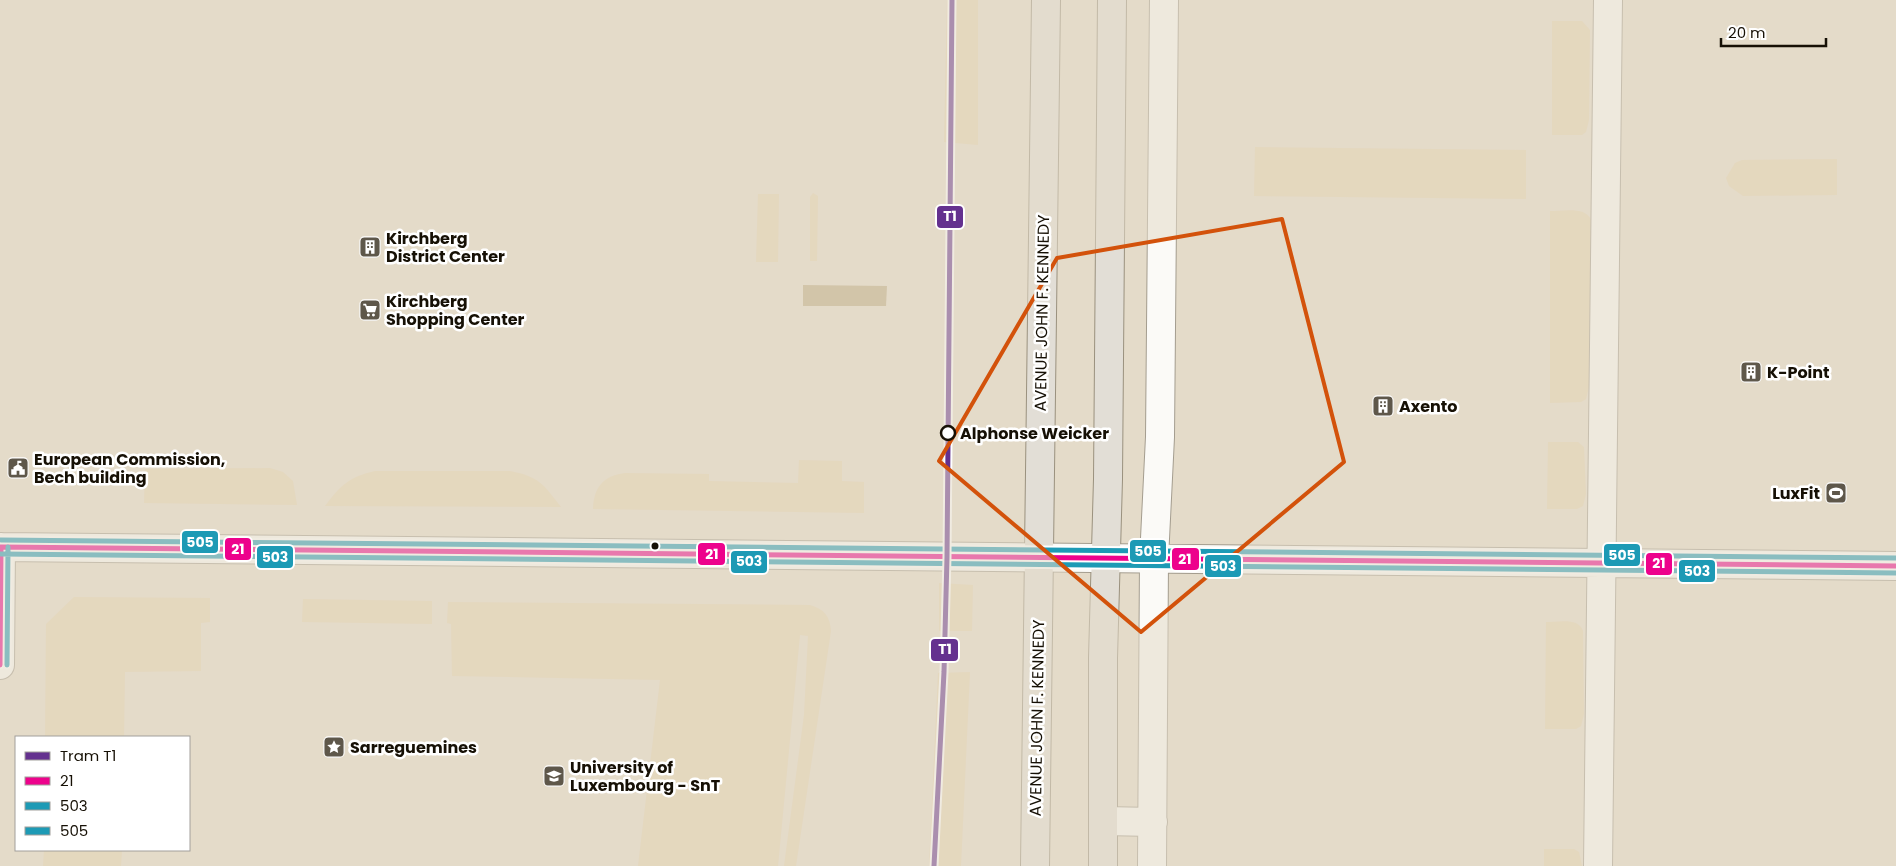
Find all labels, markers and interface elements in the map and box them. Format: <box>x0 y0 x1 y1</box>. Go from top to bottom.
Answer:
scale bar <box>1721 15 1826 47</box>
text: 20 m <box>1728 22 1766 43</box>
line badge: T1 <box>936 205 964 229</box>
text: T1 <box>943 206 957 226</box>
street label: AVENUE JOHN F. KENNEDY <box>1029 214 1055 412</box>
place label: Kirchberg District Center <box>386 227 505 268</box>
building icon: Kirchberg District Center <box>358 235 382 259</box>
place label: Kirchberg Shopping Center <box>386 290 524 331</box>
supermarket icon: Kirchberg Shopping Center <box>358 298 382 322</box>
building icon: K-Point <box>1739 360 1763 384</box>
place label: K-Point <box>1767 361 1830 384</box>
building icon: Axento <box>1371 394 1395 418</box>
place label: Axento <box>1399 395 1458 418</box>
place label: Alphonse Weicker <box>960 422 1109 445</box>
marker: Alphonse Weicker <box>940 425 956 441</box>
place label: European Commission, Bech building <box>34 448 225 489</box>
public building icon: European Commission, Bech building <box>6 456 30 480</box>
sports icon: LuxFit <box>1824 481 1848 505</box>
place label: LuxFit <box>1772 482 1820 505</box>
line badge: 505 <box>181 530 219 554</box>
text: 505 <box>186 532 214 552</box>
line badge: 21 <box>224 537 252 561</box>
text: 21 <box>231 539 245 559</box>
line badge: 505 <box>1129 539 1167 563</box>
unlabelled marker <box>650 541 660 551</box>
text: 505 <box>1134 541 1162 561</box>
line badge: 21 <box>697 542 726 566</box>
line badge: 505 <box>1603 543 1641 567</box>
text: 21 <box>705 544 719 564</box>
line badge: 503 <box>256 545 294 569</box>
text: 505 <box>1608 545 1636 565</box>
text: 503 <box>262 547 288 567</box>
line badge: 21 <box>1171 547 1200 571</box>
text: 21 <box>1178 549 1192 569</box>
line badge: 503 <box>730 550 768 574</box>
text: 503 <box>736 551 762 571</box>
line badge: 21 <box>1645 552 1673 576</box>
text: 21 <box>1652 553 1666 573</box>
line badge: 503 <box>1204 554 1242 578</box>
text: 503 <box>1210 556 1236 576</box>
line badge: 503 <box>1678 559 1716 583</box>
text: 503 <box>1684 561 1710 581</box>
street label: AVENUE JOHN F. KENNEDY <box>1024 619 1050 817</box>
line badge: T1 <box>930 638 959 662</box>
text: T1 <box>938 639 952 659</box>
place icon: Sarreguemines <box>322 735 346 759</box>
legend <box>15 736 190 851</box>
place label: Sarreguemines <box>350 736 477 759</box>
text: Tram T1 <box>60 745 116 766</box>
place label: University of Luxembourg - SnT <box>570 756 721 797</box>
school or university icon: University of Luxembourg - SnT <box>542 764 566 788</box>
text: 21 <box>60 770 73 791</box>
text: 503 <box>60 795 88 816</box>
text: 505 <box>60 820 88 841</box>

